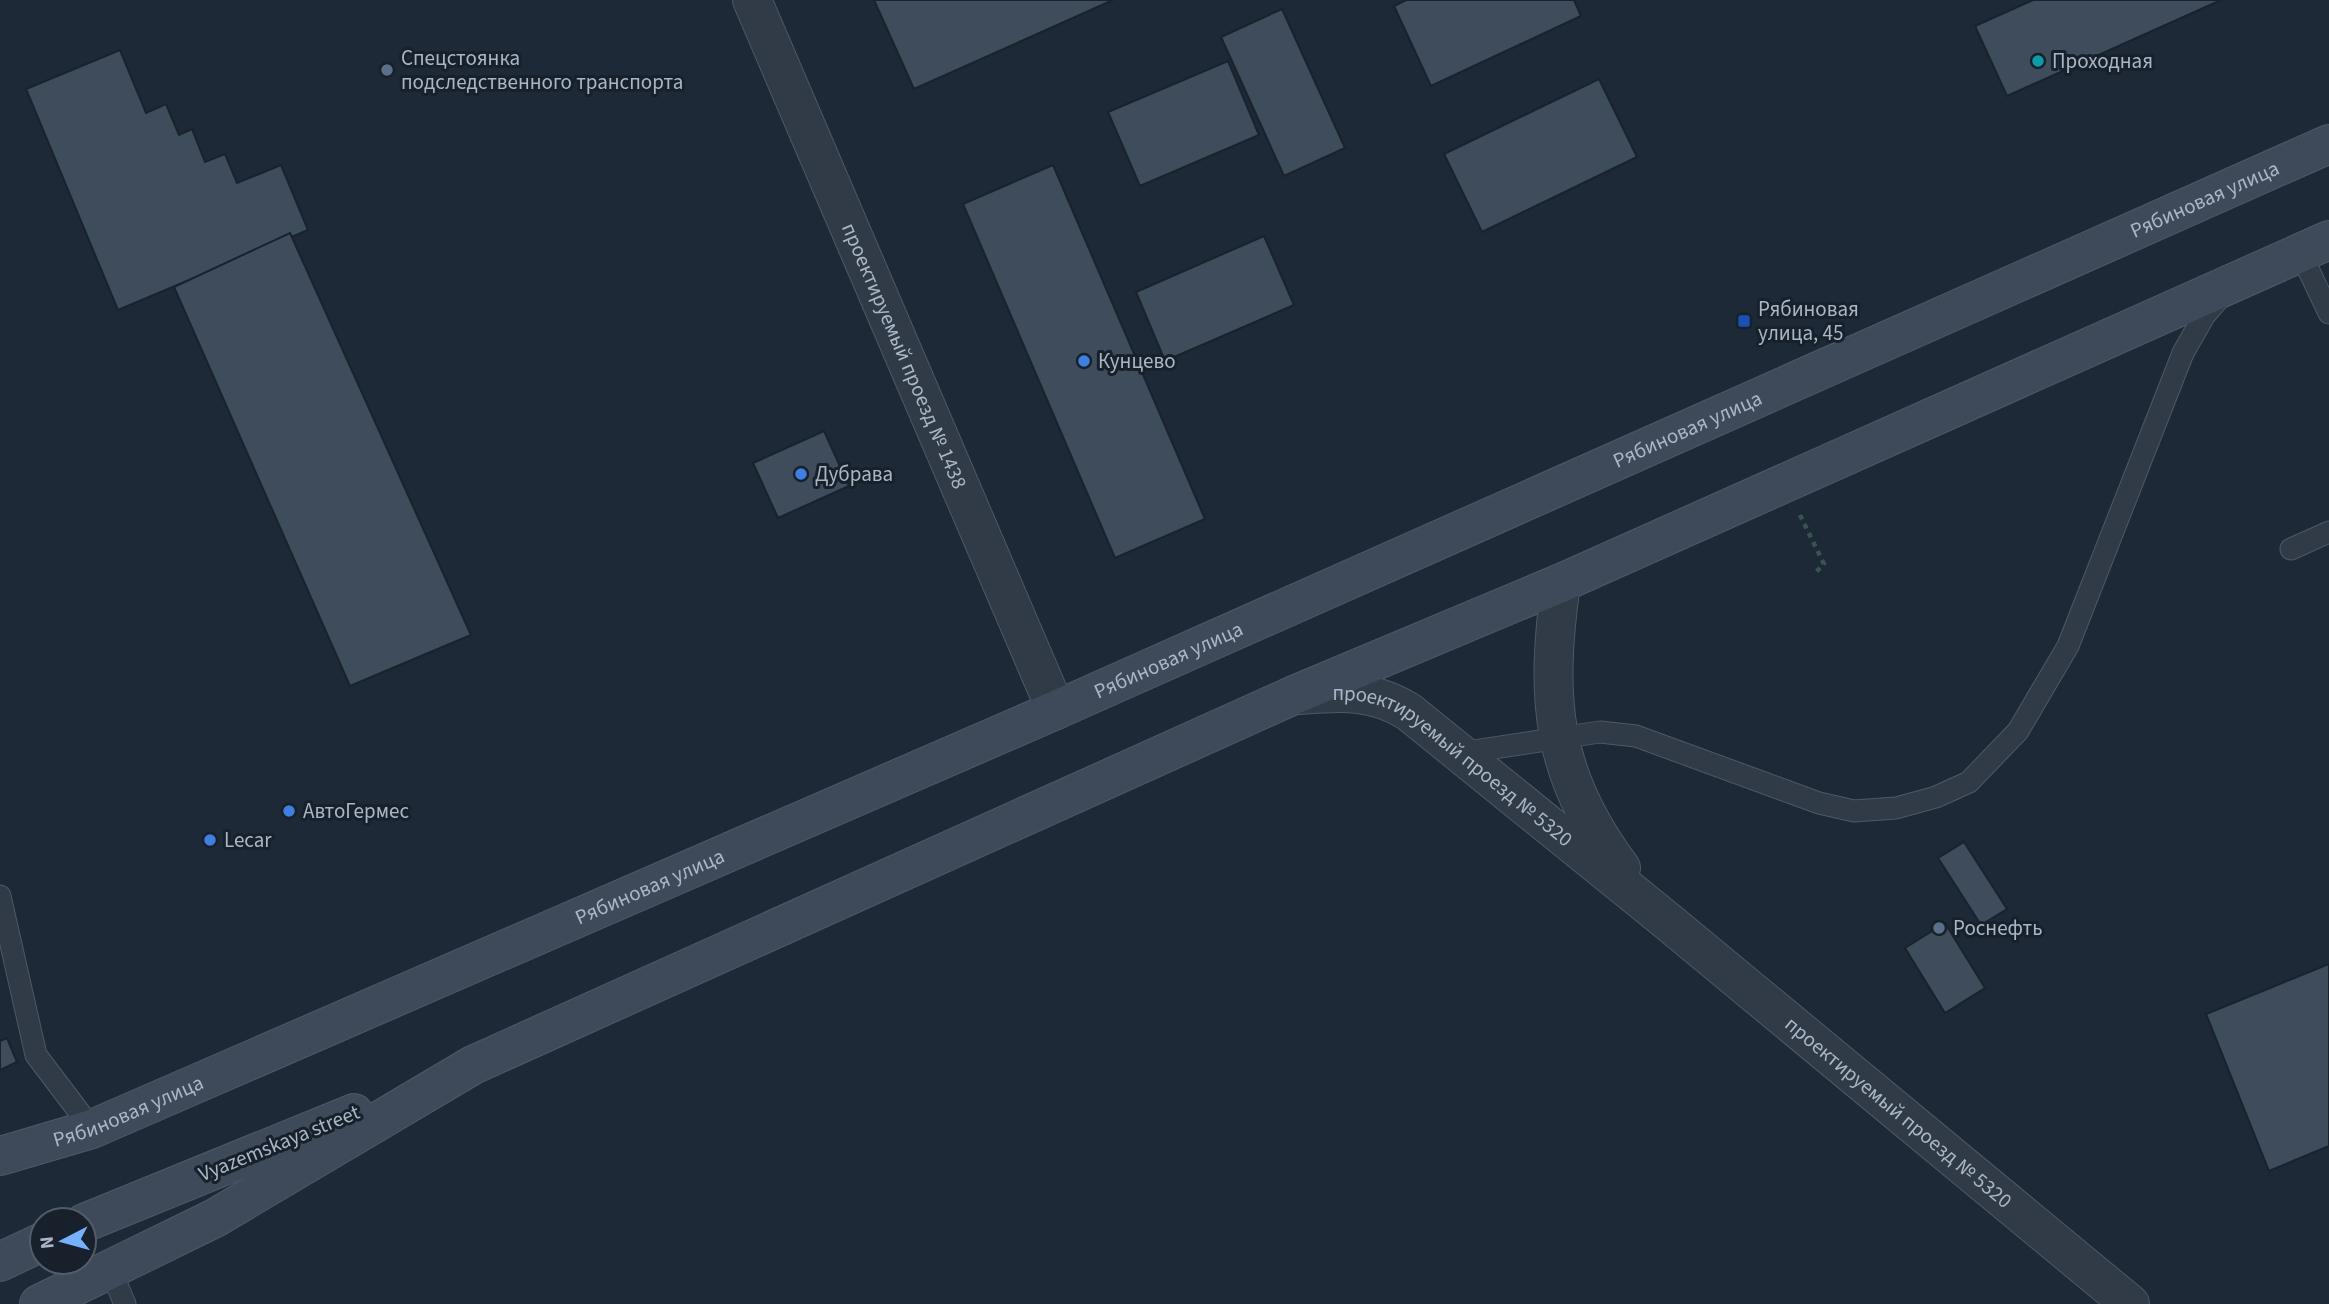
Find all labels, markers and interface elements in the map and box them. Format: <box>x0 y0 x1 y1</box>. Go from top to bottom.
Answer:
place label: Спецстоянка подследственного транспорта <box>401 43 683 97</box>
place label: Проходная <box>2052 46 2153 76</box>
marker: Проходная <box>2030 53 2046 69</box>
marker: Спецстоянка подследственного транспорта <box>379 62 395 78</box>
street label: Рябиновая улица <box>2125 153 2284 246</box>
street label: проектируемый проезд № 1438 <box>834 218 975 493</box>
place label: Рябиновая улица, 45 <box>1758 294 1859 348</box>
marker: Рябиновая улица, 45 <box>1736 313 1752 329</box>
place label: Кунцево <box>1098 346 1176 376</box>
marker: Кунцево <box>1076 353 1092 369</box>
street label: Рябиновая улица <box>1608 383 1767 476</box>
place label: Дубрава <box>815 459 893 489</box>
marker: Дубрава <box>793 466 809 482</box>
street label: Рябиновая улица <box>1089 614 1248 706</box>
street label: проектируемый проезд № 5320 <box>1333 678 1579 854</box>
place label: АвтоГермес <box>303 796 409 826</box>
marker: АвтоГермес <box>281 803 297 819</box>
place label: Lecar <box>224 825 272 855</box>
marker: Lecar <box>202 832 218 848</box>
street label: Рябиновая улица <box>570 841 729 932</box>
place label: Роснефть <box>1953 913 2043 943</box>
marker: Роснефть <box>1931 920 1947 936</box>
street label: проектируемый проезд № 5320 <box>1778 1009 2018 1215</box>
street label: Рябиновая улица <box>49 1067 208 1155</box>
street label: Vyazemskaya street <box>194 1097 364 1189</box>
north arrow <box>28 1206 98 1276</box>
text: N <box>33 1235 62 1250</box>

